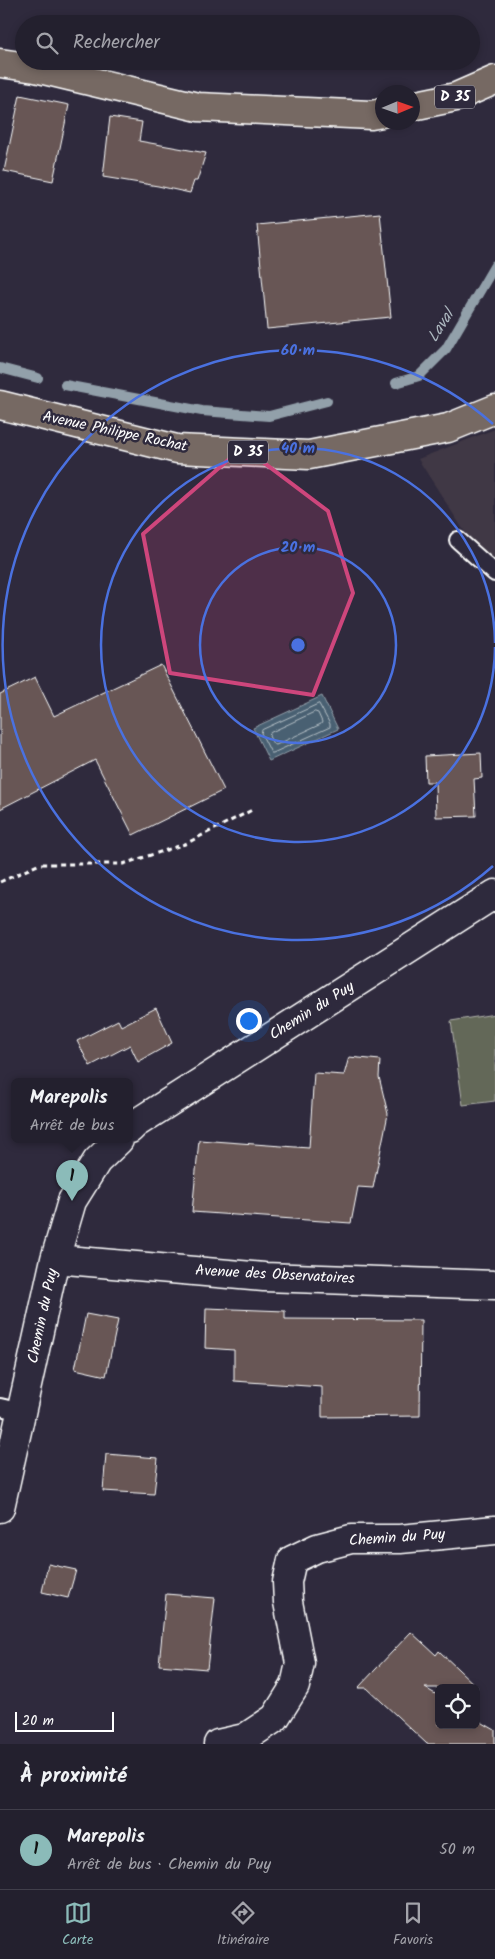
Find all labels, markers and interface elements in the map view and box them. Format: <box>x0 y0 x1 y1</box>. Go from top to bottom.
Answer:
search box <box>15 15 480 70</box>
text: Rechercher <box>73 28 160 58</box>
icon: search <box>33 29 61 57</box>
north arrow <box>375 85 420 130</box>
road number: D 35 <box>435 85 475 108</box>
water label: Laval <box>421 302 463 347</box>
text: 60 m <box>281 339 315 363</box>
street label: Avenue Philippe Rochat <box>40 405 190 459</box>
text: 40 m <box>281 437 315 461</box>
road number: D 35 <box>228 441 268 464</box>
text: 20 m <box>281 536 315 560</box>
centre of rings <box>289 636 307 654</box>
street label: Chemin du Puy <box>265 975 360 1047</box>
your location <box>236 1008 262 1034</box>
popup <box>11 1078 133 1143</box>
text: Marepolis <box>30 1083 108 1113</box>
text: Arrêt de bus <box>30 1113 114 1138</box>
pin: 1 <box>56 1160 88 1201</box>
street label: Avenue des Observatoires <box>195 1259 356 1291</box>
street label: Chemin du Puy <box>21 1265 65 1366</box>
street label: Chemin du Puy <box>348 1523 447 1553</box>
map controls <box>435 1684 480 1729</box>
button: locate <box>435 1684 480 1729</box>
scale bar <box>15 1709 114 1732</box>
text: 20 m <box>22 1710 54 1732</box>
text: À proximité <box>20 1760 127 1793</box>
text: Marepolis <box>67 1822 145 1852</box>
text: 1 <box>34 1837 38 1862</box>
text: 50 m <box>439 1837 475 1862</box>
text: Arrêt de bus · Chemin du Puy <box>67 1852 271 1877</box>
tab: Carte <box>62 1899 93 1951</box>
tab: Itinéraire <box>217 1899 269 1951</box>
tab: Favoris <box>393 1899 433 1951</box>

